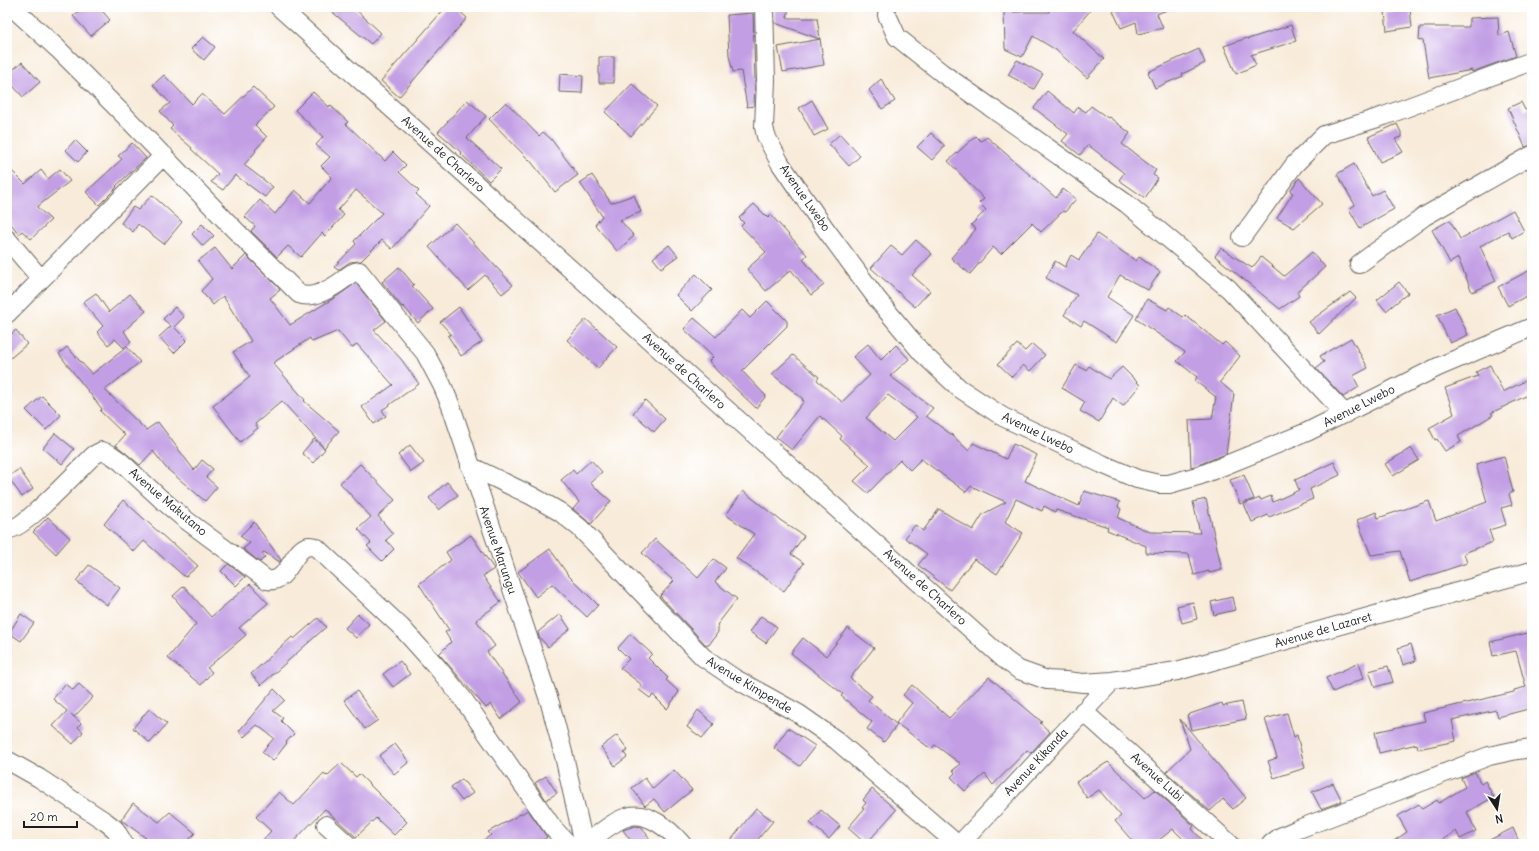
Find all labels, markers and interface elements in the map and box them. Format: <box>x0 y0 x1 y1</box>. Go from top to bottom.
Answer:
street label: Avenue de Charlero <box>399 112 488 195</box>
street label: Avenue Lwebo <box>777 161 834 234</box>
street label: Avenue de Charlero <box>640 329 729 412</box>
street label: Avenue Lwebo <box>1321 381 1397 430</box>
street label: Avenue Lwebo <box>1000 409 1077 457</box>
street label: Avenue Makutano <box>126 465 211 539</box>
street label: Avenue Marungu <box>476 504 521 596</box>
street label: Avenue de Charlero <box>881 545 970 628</box>
street label: Avenue de Lazaret <box>1273 608 1373 651</box>
street label: Avenue Kimpende <box>704 653 795 716</box>
street label: Avenue Kikanda <box>1001 725 1071 799</box>
street label: Avenue Lubi <box>1128 749 1187 804</box>
north arrow <box>1477 789 1517 829</box>
scale bar <box>24 803 77 829</box>
text: 20 m <box>30 809 58 824</box>
text: N <box>1494 811 1504 826</box>

